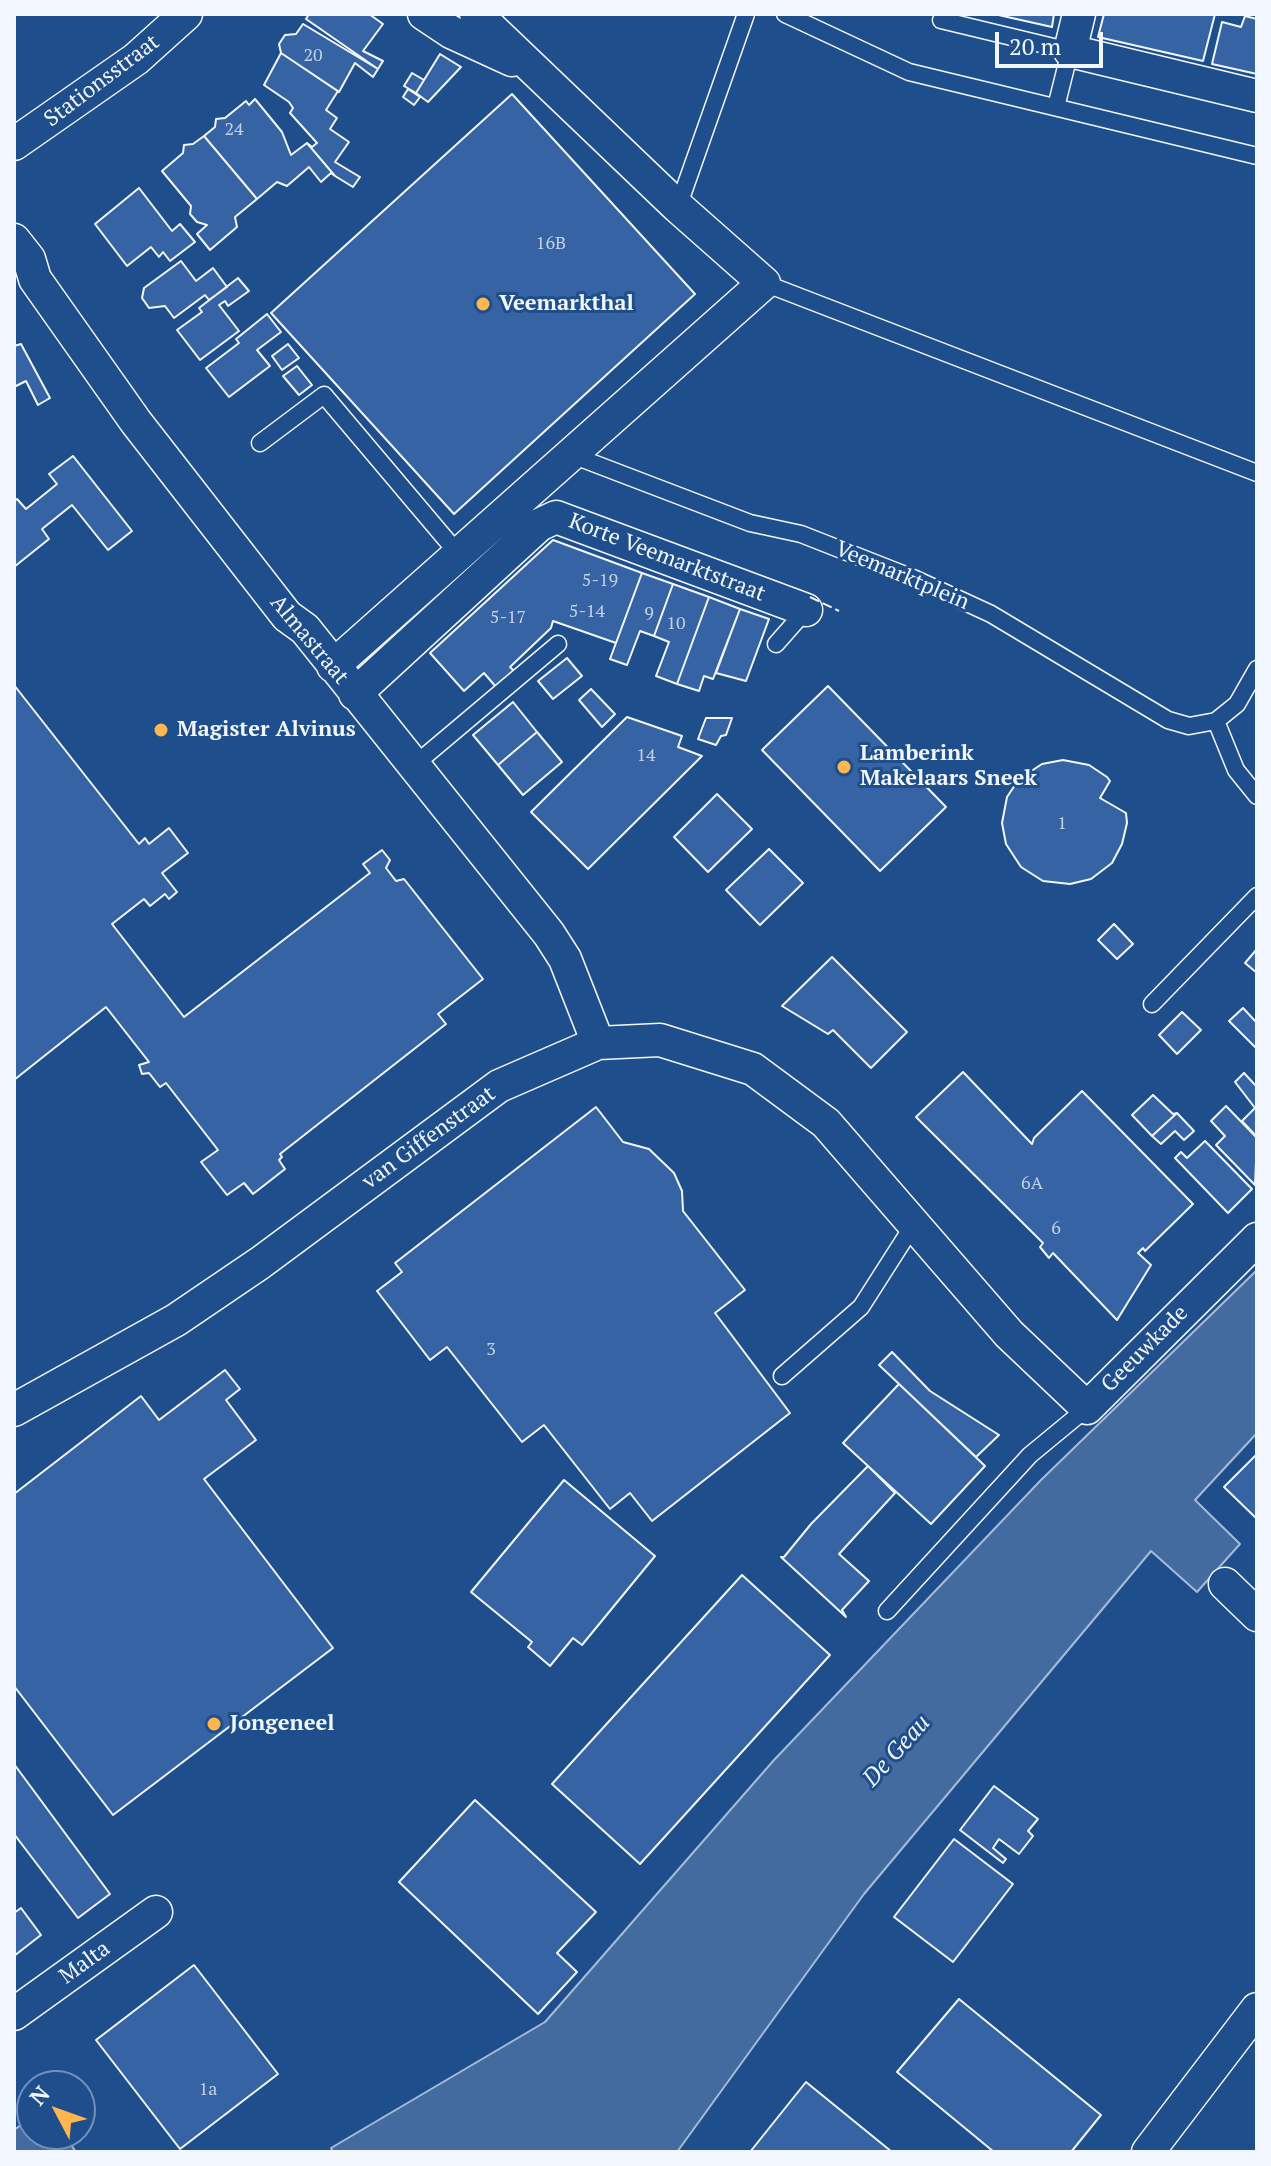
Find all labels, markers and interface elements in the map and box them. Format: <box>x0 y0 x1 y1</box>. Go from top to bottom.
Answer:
scale bar <box>999 16 1107 66</box>
street label: Stationsstraat <box>39 29 165 133</box>
text: 20 m <box>1009 30 1061 62</box>
house number: 20 <box>303 45 323 67</box>
house number: 24 <box>224 119 244 141</box>
house number: 16B <box>536 233 566 255</box>
place label: Veemarkthal <box>499 291 634 317</box>
marker: Veemarkthal <box>474 295 492 313</box>
street label: Korte Veemarktstraat <box>565 508 769 608</box>
street label: Veemarktplein <box>831 536 973 616</box>
house number: 5-19 <box>582 570 618 592</box>
street label: Almastraat <box>264 590 354 690</box>
house number: 5-14 <box>569 601 605 623</box>
house number: 9 <box>644 603 654 625</box>
house number: 5-17 <box>490 607 526 629</box>
house number: 10 <box>666 613 686 635</box>
place label: Magister Alvinus <box>177 717 356 743</box>
marker: Magister Alvinus <box>152 721 170 739</box>
place label: Lamberink Makelaars Sneek <box>860 741 1037 792</box>
house number: 14 <box>636 745 656 767</box>
marker: Lamberink Makelaars Sneek <box>835 758 853 776</box>
house number: 1 <box>1057 813 1067 835</box>
street label: van Giffenstraat <box>357 1081 501 1195</box>
house number: 6A <box>1021 1173 1043 1195</box>
house number: 6 <box>1051 1218 1061 1240</box>
street label: Geeuwkade <box>1096 1300 1194 1398</box>
house number: 3 <box>486 1339 496 1361</box>
water label: De Geau <box>857 1709 937 1793</box>
place label: Jongeneel <box>230 1711 335 1737</box>
marker: Jongeneel <box>205 1715 223 1733</box>
street label: Malta <box>55 1936 115 1990</box>
north arrow <box>16 2070 96 2150</box>
text: N <box>23 2079 55 2111</box>
house number: 1a <box>199 2079 217 2101</box>

